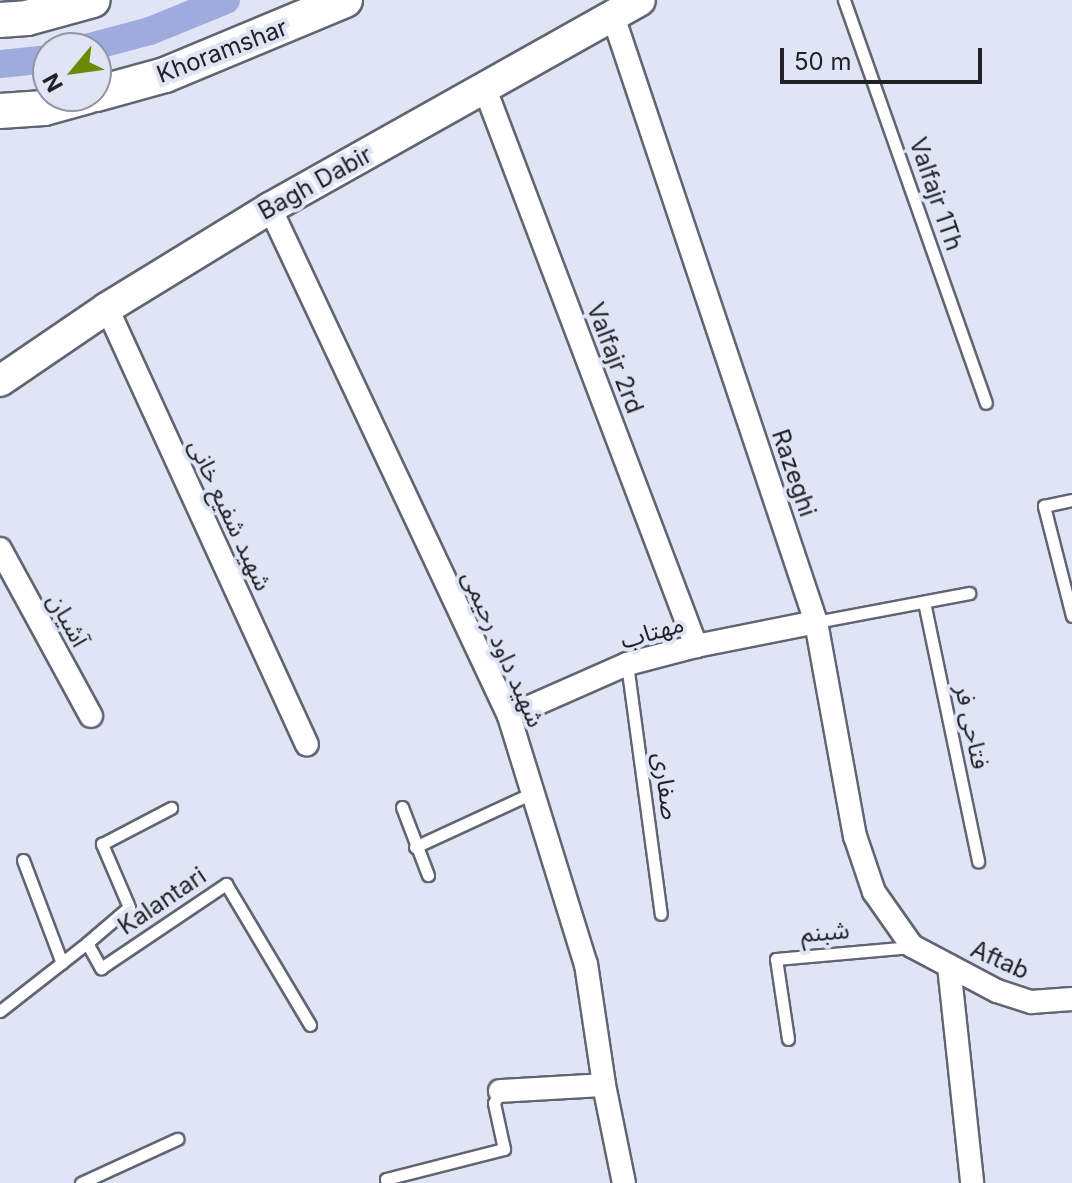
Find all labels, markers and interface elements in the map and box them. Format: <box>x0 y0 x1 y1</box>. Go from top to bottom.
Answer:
street label: Khoramshar <box>153 13 291 89</box>
north arrow <box>32 32 112 112</box>
scale bar <box>784 32 986 82</box>
text: 50 m <box>794 47 852 76</box>
text: N <box>37 69 68 96</box>
street label: Valfajr 1Th <box>903 134 969 254</box>
street label: Bagh Dabir <box>253 140 377 226</box>
street label: Valfajr 2rd <box>581 299 649 417</box>
street label: Razeghi <box>766 426 822 520</box>
street label: شهید شفیع خانی <box>182 435 278 595</box>
street label: شهید داود رحیمی <box>456 566 550 732</box>
street label: آشیان <box>42 588 94 652</box>
street label: مهتاب <box>617 609 687 655</box>
street label: فتاحی فر <box>949 682 995 772</box>
street label: صفاری <box>647 751 685 821</box>
street label: Kalantari <box>113 861 211 941</box>
street label: شبنم <box>799 916 851 948</box>
street label: Aftab <box>966 934 1034 986</box>

